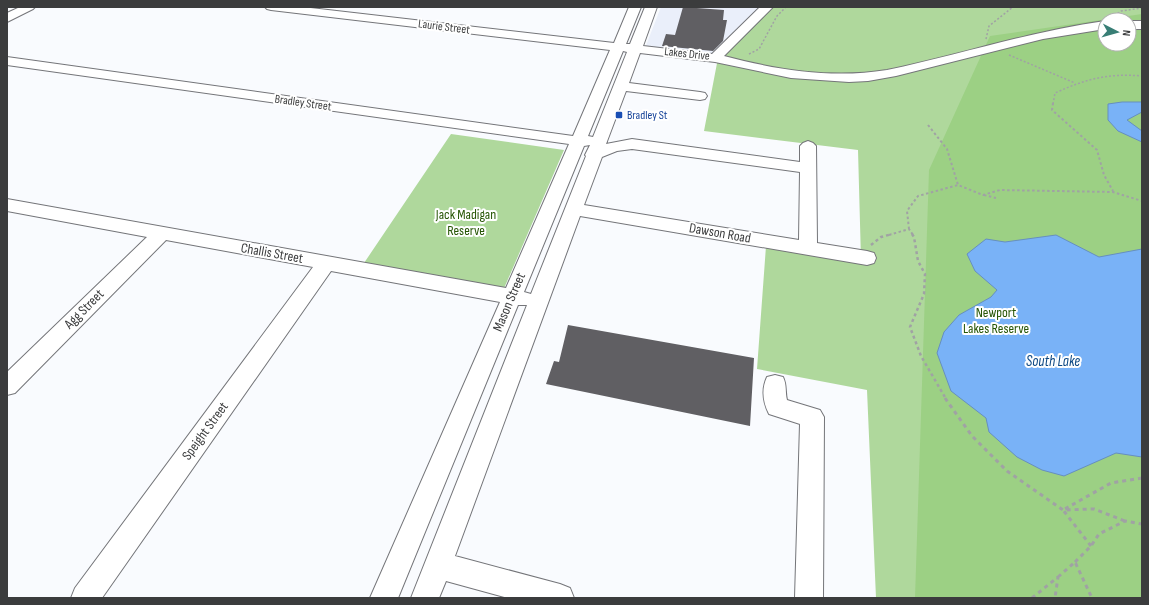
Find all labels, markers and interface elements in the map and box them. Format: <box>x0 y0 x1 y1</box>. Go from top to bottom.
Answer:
north arrow <box>1097 12 1137 52</box>
street label: Laurie Street <box>417 16 471 38</box>
text: N <box>1120 29 1133 37</box>
street label: Lakes Drive <box>664 44 711 64</box>
street label: Bradley Street <box>274 92 333 114</box>
place label: Bradley St <box>627 108 668 123</box>
marker: Bradley St <box>614 110 624 120</box>
park label: Jack Madigan Reserve <box>435 206 496 239</box>
street label: Dawson Road <box>688 219 752 247</box>
street label: Challis Street <box>239 239 305 267</box>
street label: Mason Street <box>489 270 529 334</box>
street label: Agg Street <box>60 286 107 333</box>
park label: Newport Lakes Reserve <box>963 304 1029 337</box>
water label: South Lake <box>1026 352 1080 371</box>
street label: Speight Street <box>178 399 232 463</box>

